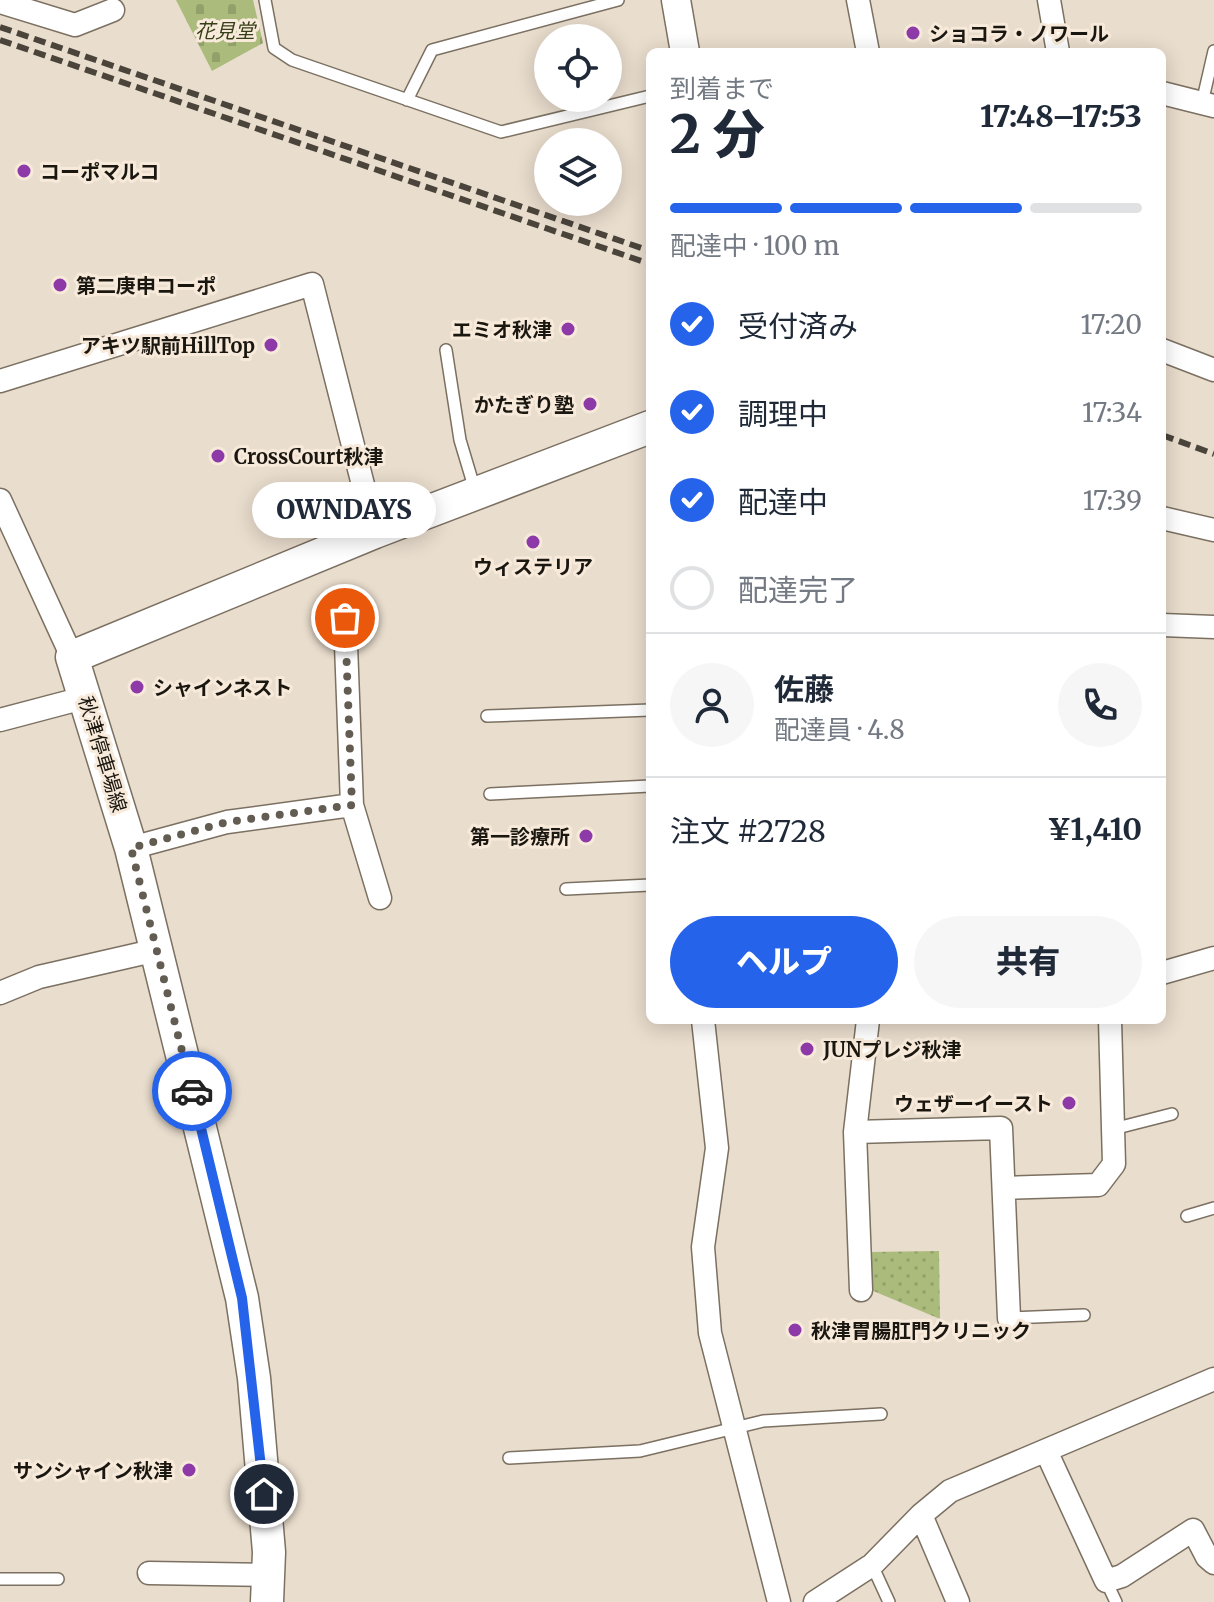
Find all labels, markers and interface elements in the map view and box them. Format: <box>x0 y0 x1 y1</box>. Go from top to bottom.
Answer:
park label: 花見堂 <box>195 18 258 43</box>
place label: ショコラ・ノワール <box>929 21 1109 46</box>
map controls <box>534 24 622 216</box>
button: locate <box>534 24 622 112</box>
marker: ショコラ・ノワール <box>904 24 922 42</box>
text: 到着まで <box>670 72 774 105</box>
text: 17:48–17:53 <box>980 97 1142 135</box>
text: 2 分 <box>670 102 765 167</box>
button: layers <box>534 128 622 216</box>
place label: コーポマルコ <box>40 159 160 184</box>
marker: コーポマルコ <box>15 162 33 180</box>
text: 配達中 · 100 m <box>670 229 840 262</box>
place label: 第二庚申コーポ <box>76 273 216 298</box>
marker: 第二庚申コーポ <box>51 276 69 294</box>
icon: check <box>670 302 714 346</box>
text: 受付済み <box>738 307 858 345</box>
text: 17:20 <box>1081 308 1142 341</box>
place label: エミオ秋津 <box>452 317 552 342</box>
marker: エミオ秋津 <box>559 320 577 338</box>
place label: アキツ駅前HillTop <box>81 333 255 358</box>
marker: アキツ駅前HillTop <box>262 336 280 354</box>
icon: check <box>670 390 714 434</box>
place label: かたぎり塾 <box>474 392 574 417</box>
marker: かたぎり塾 <box>581 395 599 413</box>
text: 調理中 <box>738 395 828 433</box>
text: 17:34 <box>1082 396 1142 429</box>
place label: CrossCourt秋津 <box>234 444 383 469</box>
marker: CrossCourt秋津 <box>209 447 227 465</box>
icon: check <box>670 478 714 522</box>
callout: OWNDAYS <box>253 482 437 538</box>
text: 配達中 <box>738 483 828 521</box>
text: 17:39 <box>1083 484 1142 517</box>
text: OWNDAYS <box>276 493 412 526</box>
marker: ウィステリア <box>524 533 542 551</box>
place label: ウィステリア <box>473 554 593 579</box>
text: 配達完了 <box>738 571 858 609</box>
pin <box>311 584 379 652</box>
icon: bag <box>323 596 367 640</box>
button: person <box>670 663 754 747</box>
button: phone <box>1058 663 1142 747</box>
text: 佐藤 <box>774 670 834 708</box>
place label: シャインネスト <box>153 675 293 700</box>
marker: シャインネスト <box>128 678 146 696</box>
street label: 秋津停車場線 <box>74 693 132 815</box>
text: 配達員 · 4.8 <box>774 713 905 746</box>
text: ¥1,410 <box>1047 810 1142 848</box>
text: 注文 #2728 <box>670 812 826 850</box>
place label: 第一診療所 <box>470 824 570 849</box>
marker: 第一診療所 <box>577 827 595 845</box>
button: ヘルプ <box>670 916 898 1008</box>
button: 共有 <box>914 916 1142 1008</box>
place label: JUNプレジ秋津 <box>822 1037 962 1062</box>
marker: JUNプレジ秋津 <box>798 1040 816 1058</box>
courier <box>152 1051 232 1131</box>
icon: car <box>170 1069 214 1113</box>
place label: ウェザーイースト <box>894 1091 1053 1116</box>
marker: ウェザーイースト <box>1060 1094 1078 1112</box>
place label: 秋津胃腸肛門クリニック <box>811 1318 1031 1343</box>
marker: 秋津胃腸肛門クリニック <box>786 1321 804 1339</box>
place label: サンシャイン秋津 <box>13 1458 173 1483</box>
pin <box>230 1460 298 1528</box>
marker: サンシャイン秋津 <box>180 1461 198 1479</box>
icon: home <box>242 1472 286 1516</box>

